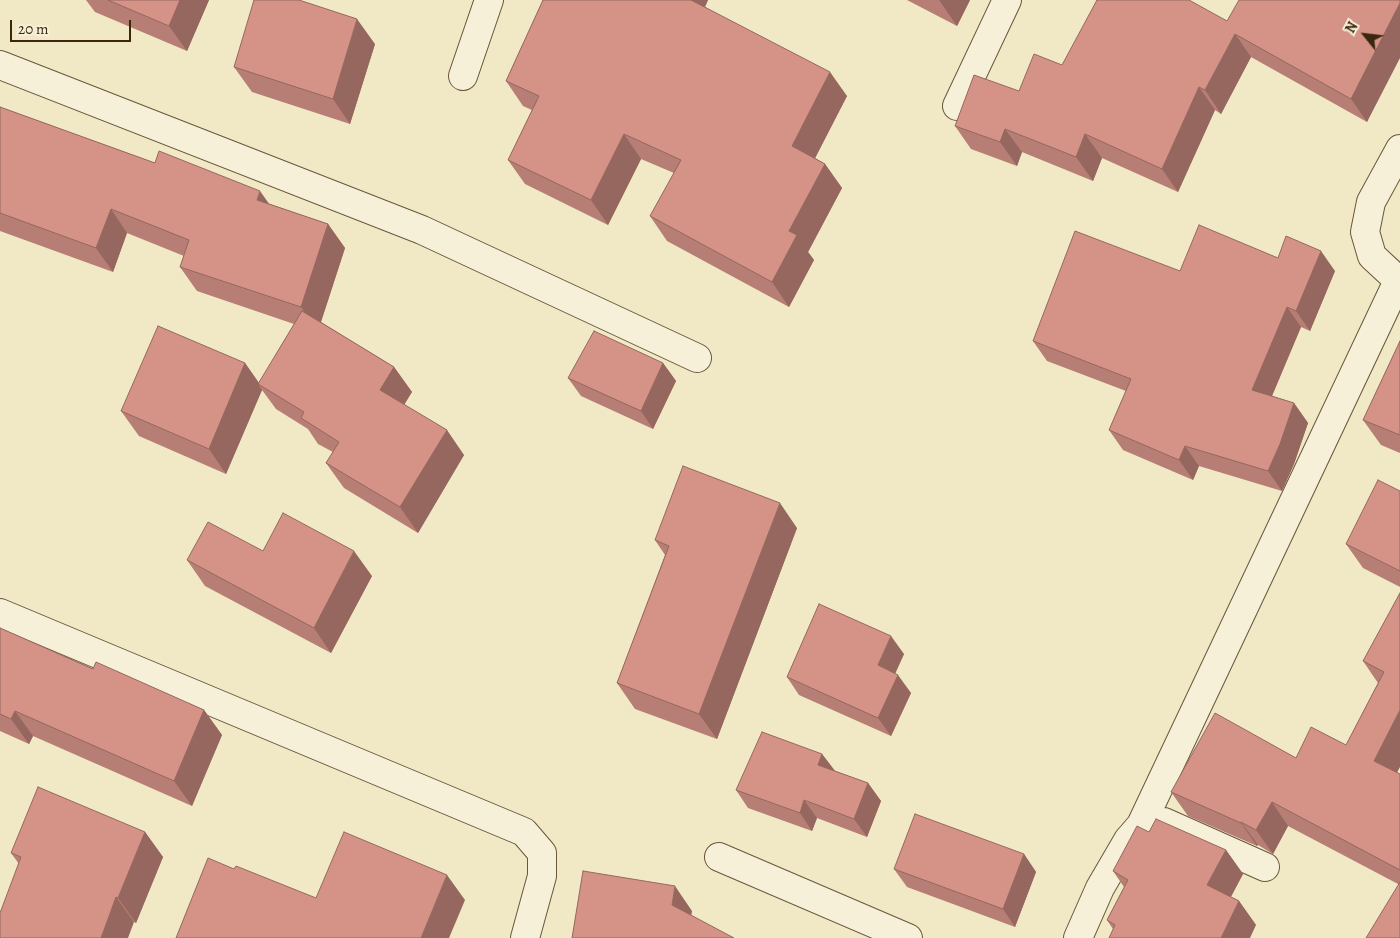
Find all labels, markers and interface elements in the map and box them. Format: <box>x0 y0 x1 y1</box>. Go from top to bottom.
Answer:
scale bar <box>12 10 134 42</box>
north arrow <box>1340 10 1390 60</box>
text: N <box>1341 18 1362 37</box>
text: 20 m <box>18 19 49 39</box>

